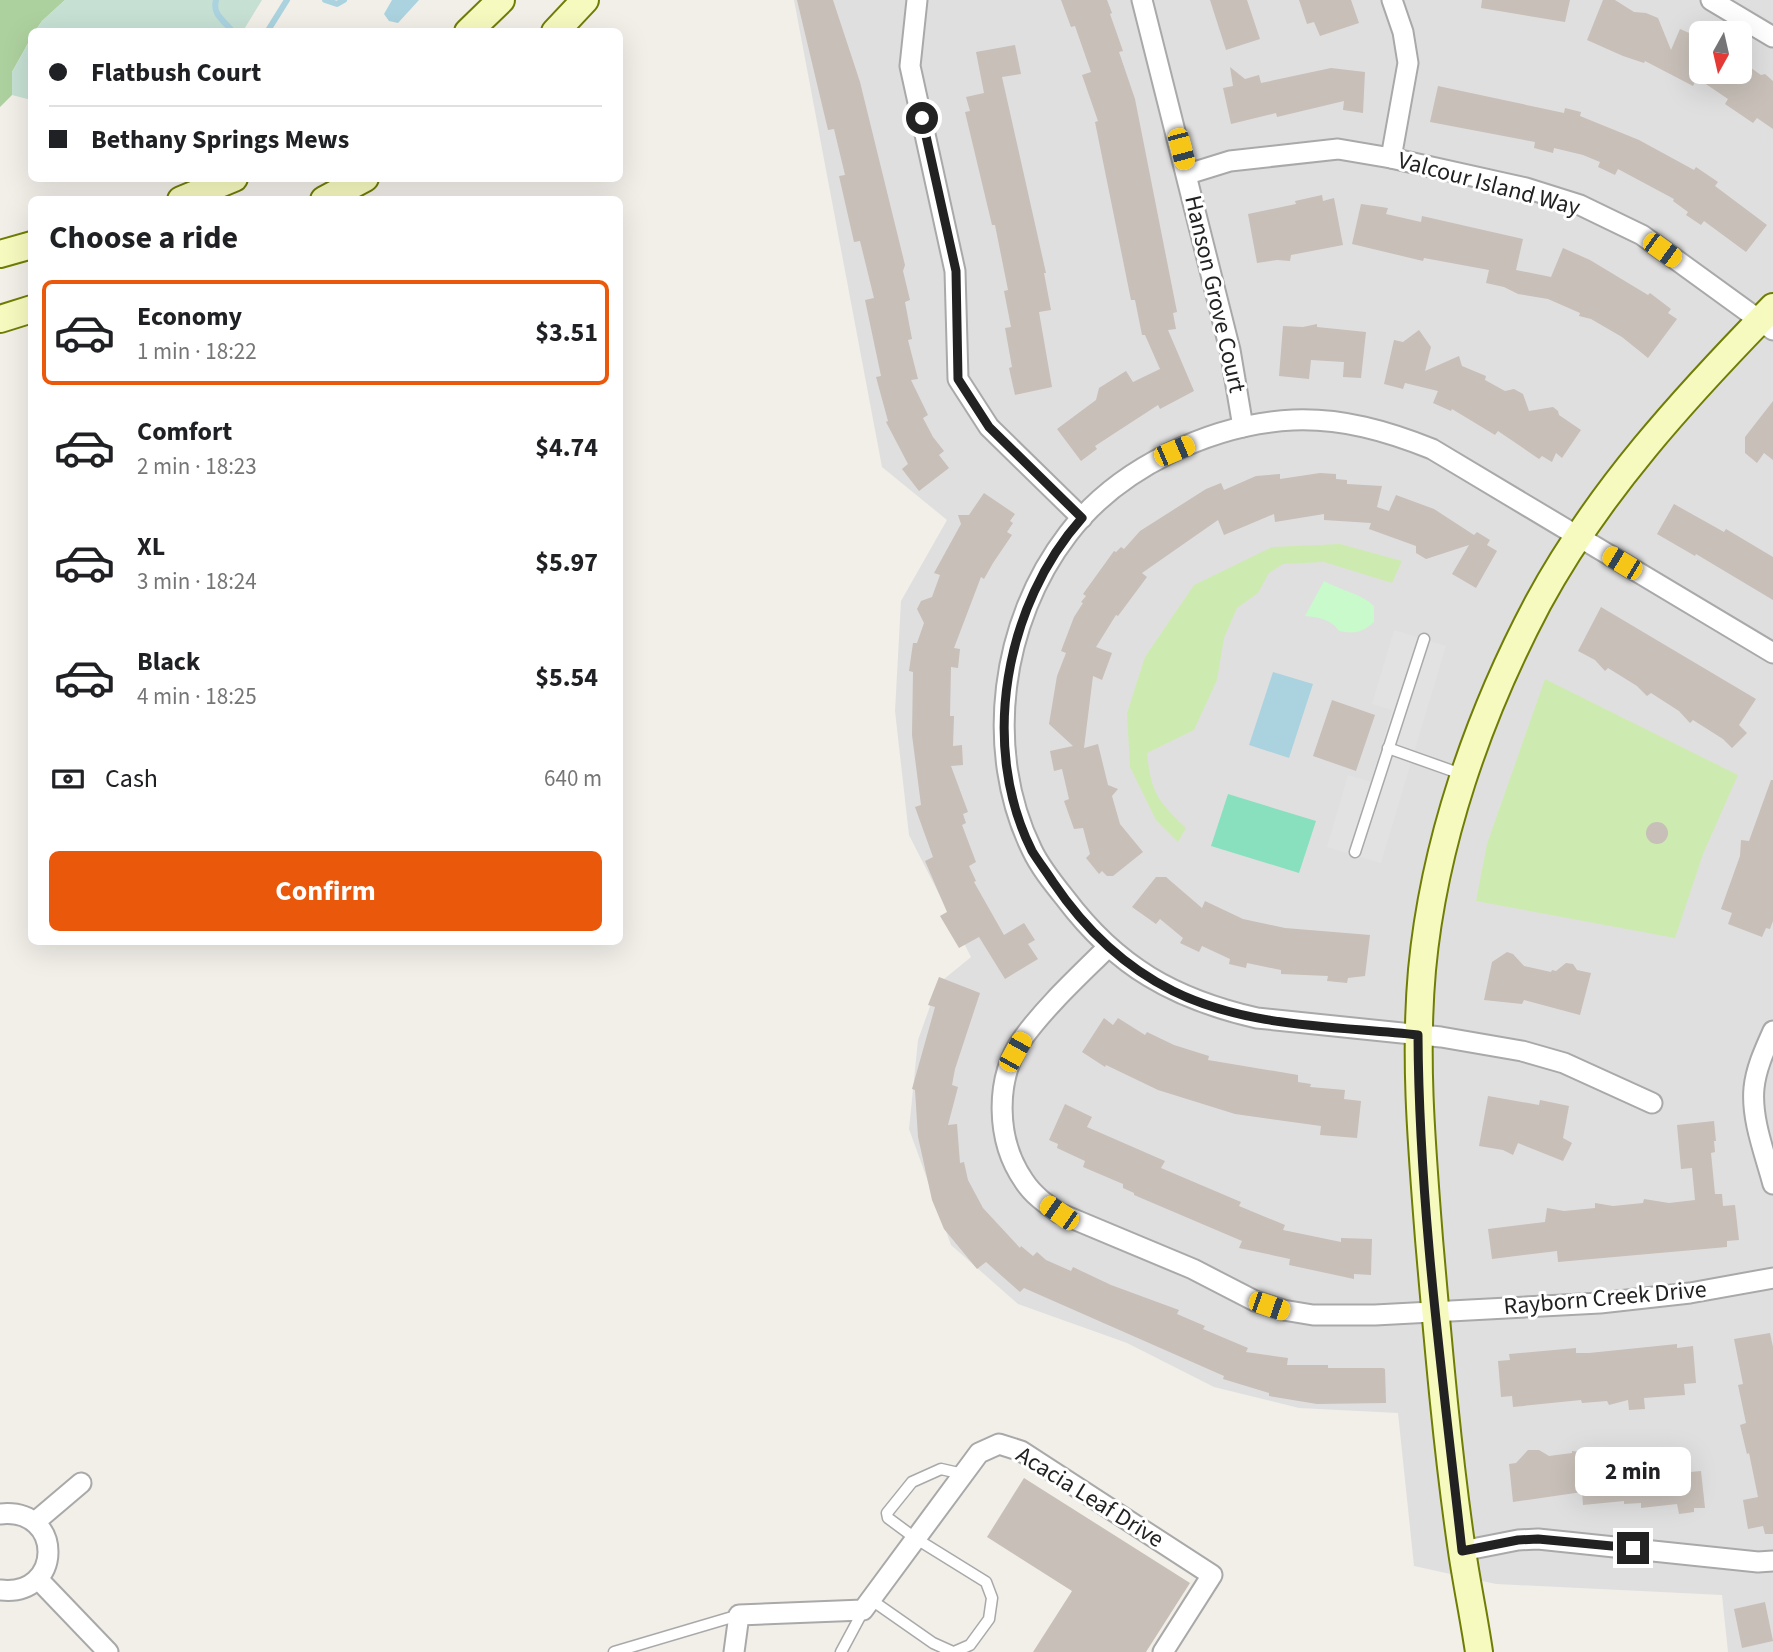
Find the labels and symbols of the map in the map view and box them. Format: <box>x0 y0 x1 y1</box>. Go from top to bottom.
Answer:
north arrow <box>1689 21 1752 84</box>
route start <box>906 102 938 134</box>
car <box>1166 126 1197 172</box>
street label: Valcour Island Way <box>1394 143 1584 225</box>
street label: Hanson Grove Court <box>1175 192 1255 396</box>
car <box>1639 229 1686 271</box>
car <box>1151 433 1198 469</box>
car <box>1599 543 1646 583</box>
car <box>996 1029 1035 1075</box>
car <box>1036 1192 1083 1234</box>
street label: Rayborn Creek Drive <box>1502 1272 1708 1324</box>
car <box>1246 1289 1293 1323</box>
street label: Acacia Leaf Drive <box>1009 1438 1171 1556</box>
callout: 2 min <box>1575 1446 1691 1496</box>
route end <box>1617 1532 1649 1564</box>

